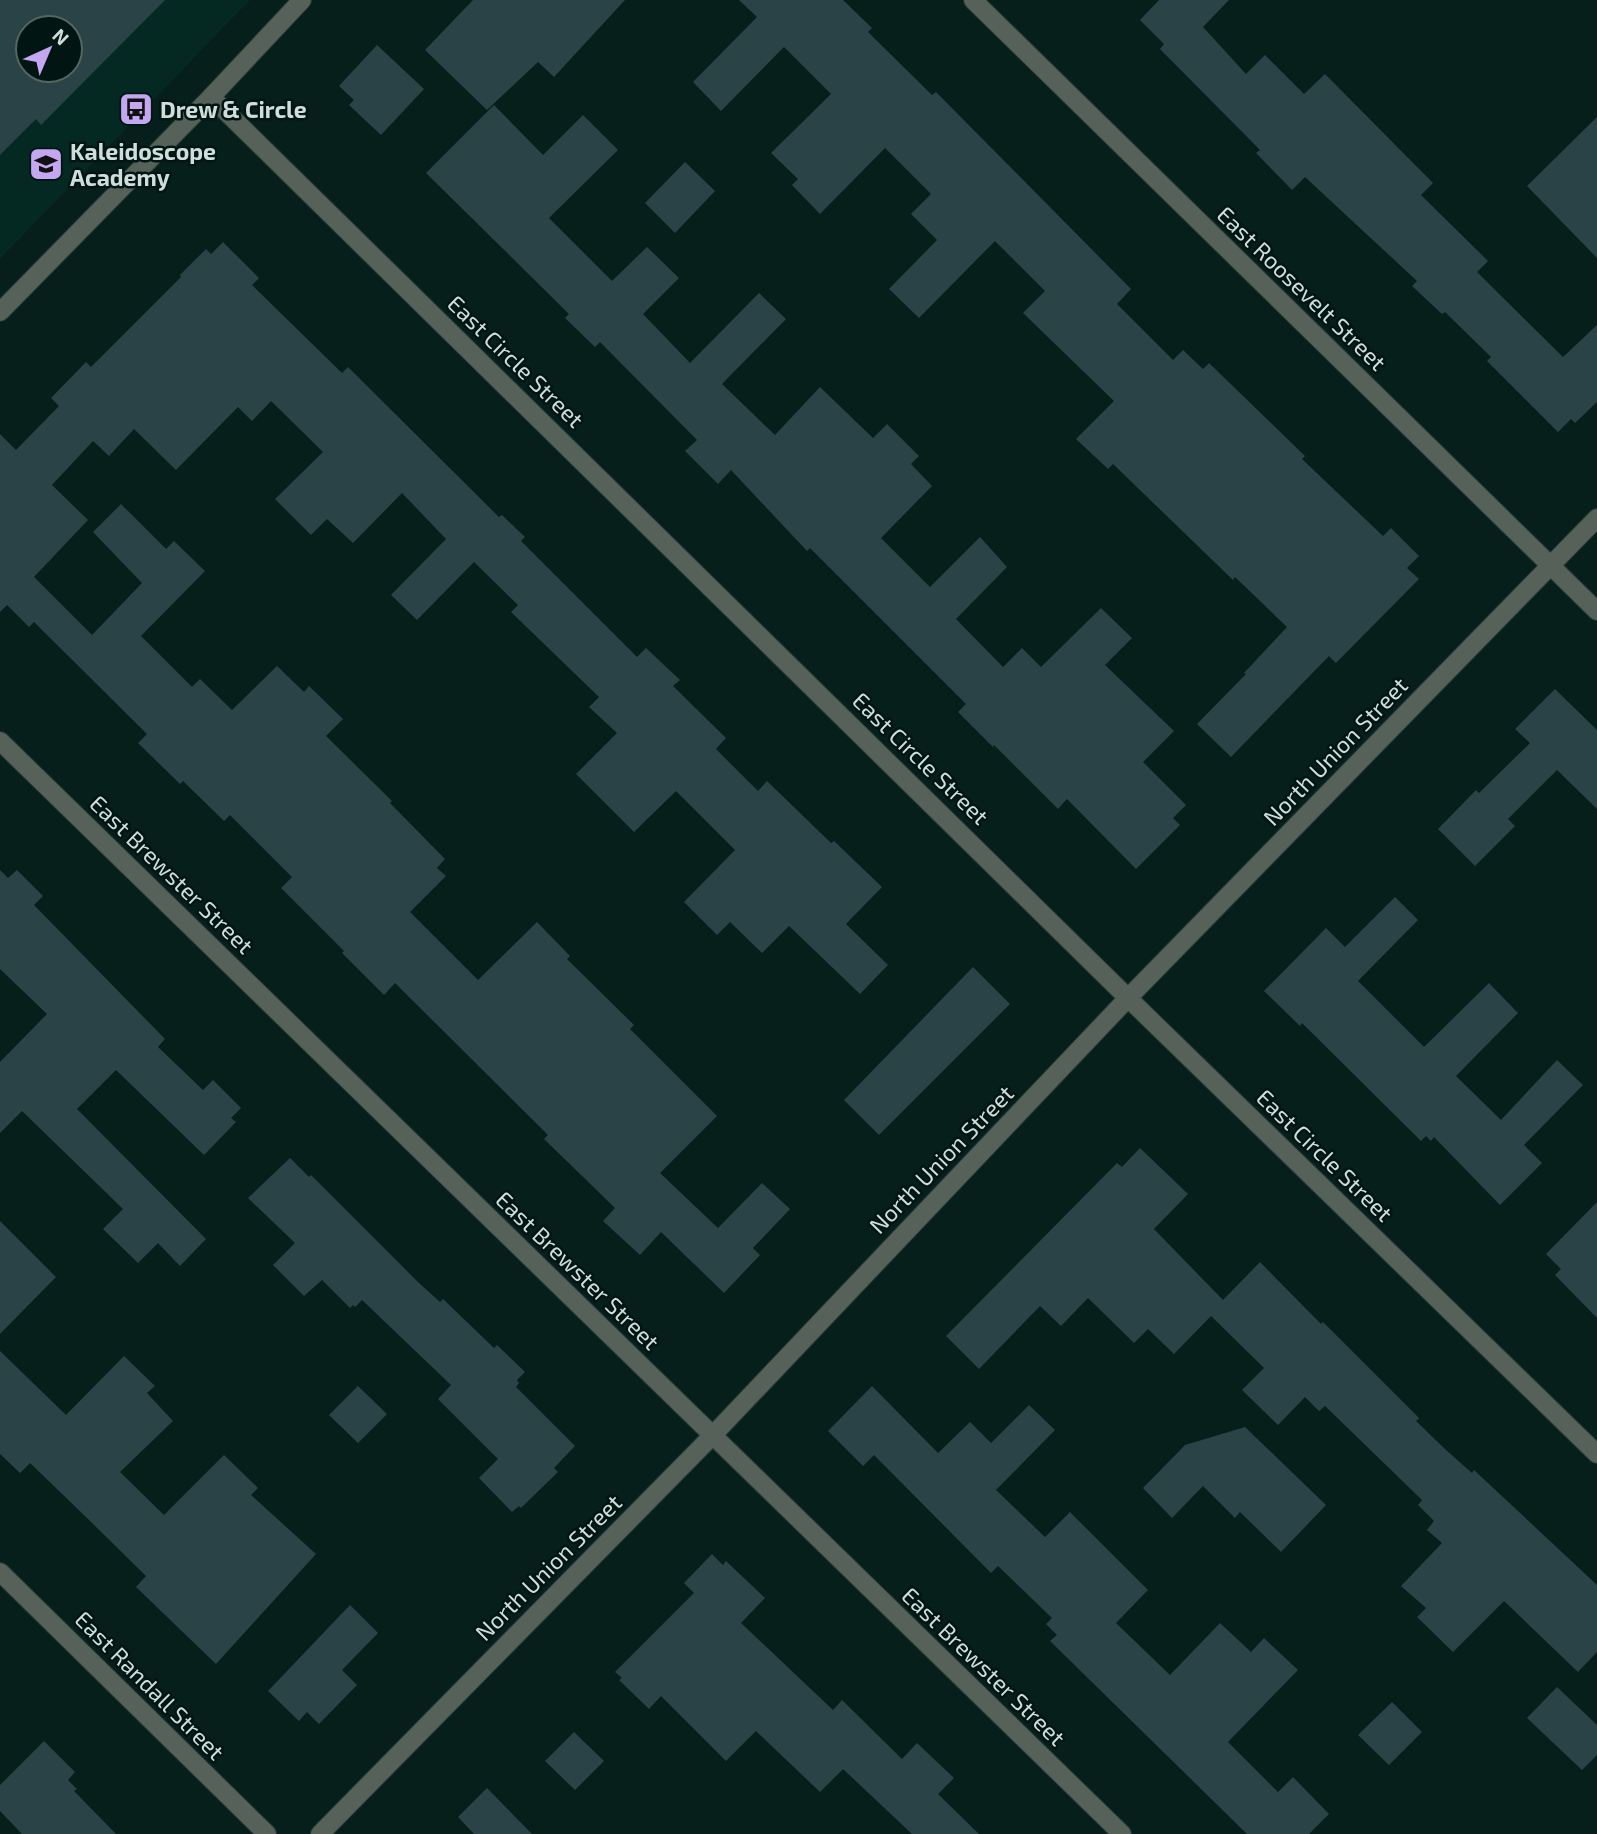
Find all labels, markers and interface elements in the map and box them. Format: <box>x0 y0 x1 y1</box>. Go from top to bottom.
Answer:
north arrow <box>14 14 84 84</box>
text: N <box>48 23 74 49</box>
bus stop icon: Drew & Circle <box>117 90 155 128</box>
place label: Drew & Circle <box>160 95 307 123</box>
place label: Kaleidoscope Academy <box>70 137 216 191</box>
school or university icon: Kaleidoscope Academy <box>27 145 65 183</box>
street label: East Roosevelt Street <box>1212 200 1393 376</box>
street label: East Circle Street <box>442 289 590 433</box>
street label: North Union Street <box>1257 671 1413 831</box>
street label: East Circle Street <box>847 686 995 830</box>
street label: East Brewster Street <box>85 789 260 959</box>
street label: North Union Street <box>863 1079 1019 1239</box>
street label: East Circle Street <box>1251 1083 1399 1227</box>
street label: East Brewster Street <box>491 1185 666 1355</box>
street label: North Union Street <box>469 1488 627 1646</box>
street label: East Brewster Street <box>897 1581 1072 1751</box>
street label: East Randall Street <box>70 1605 231 1766</box>

